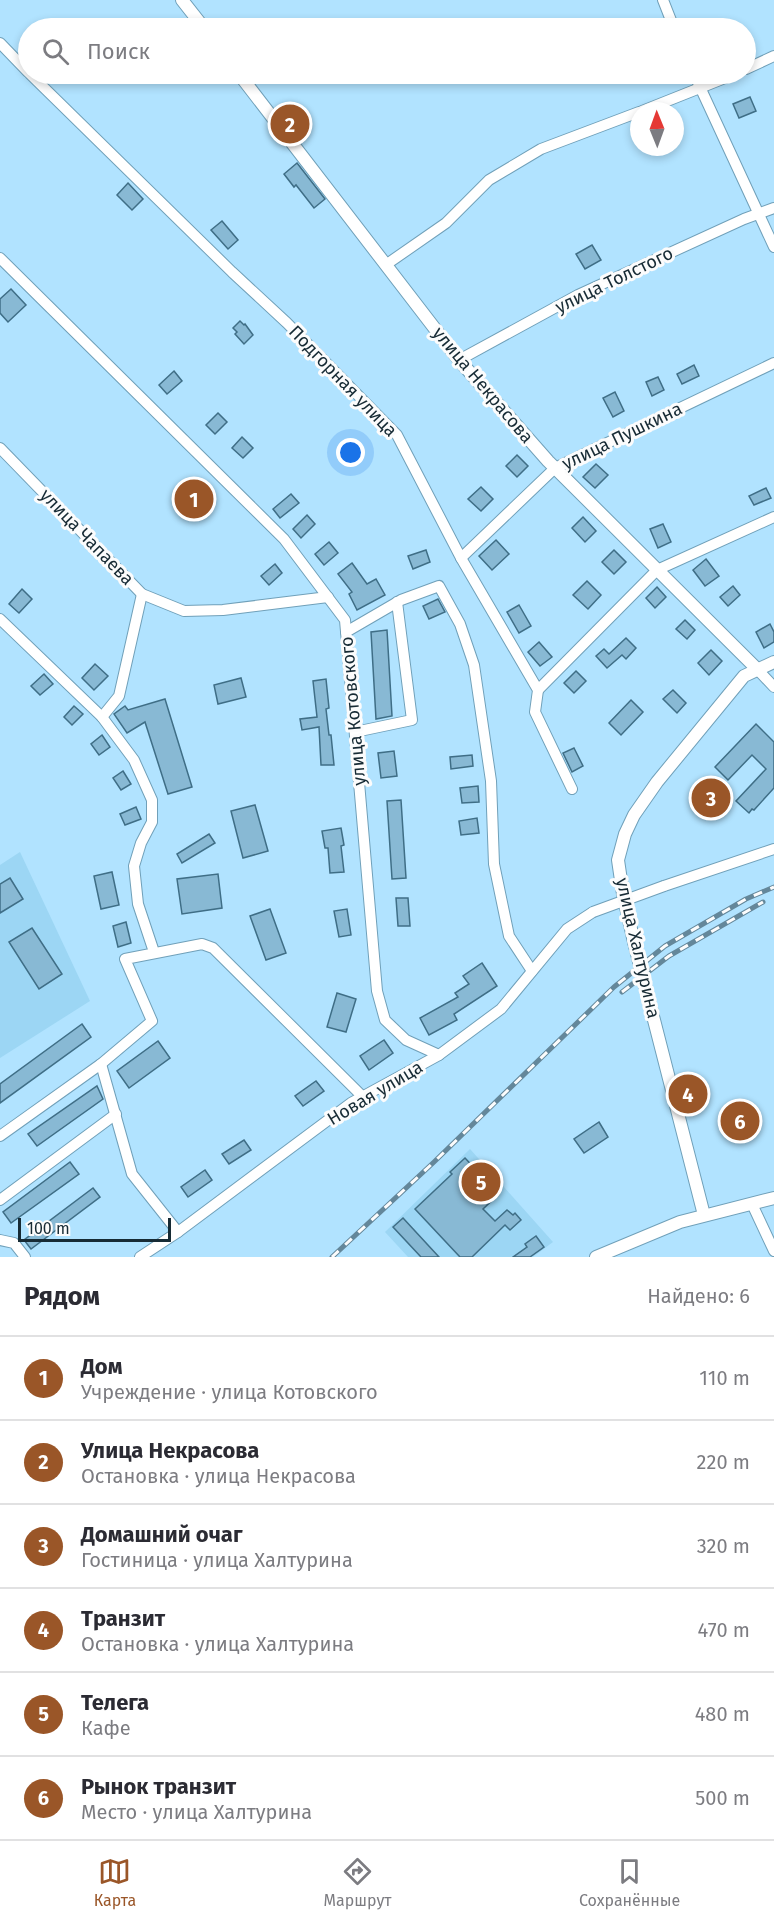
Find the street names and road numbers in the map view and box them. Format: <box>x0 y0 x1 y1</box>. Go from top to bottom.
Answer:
street label: улица Толстого <box>551 242 677 318</box>
street label: Подгорная улица <box>284 321 402 441</box>
street label: улица Некрасова <box>428 322 538 448</box>
street label: улица Пушкина <box>558 397 686 475</box>
street label: улица Чапаева <box>35 484 139 590</box>
street label: улица Котовского <box>336 635 370 787</box>
street label: улица Халтурина <box>611 876 665 1020</box>
street label: Новая улица <box>323 1056 427 1130</box>

